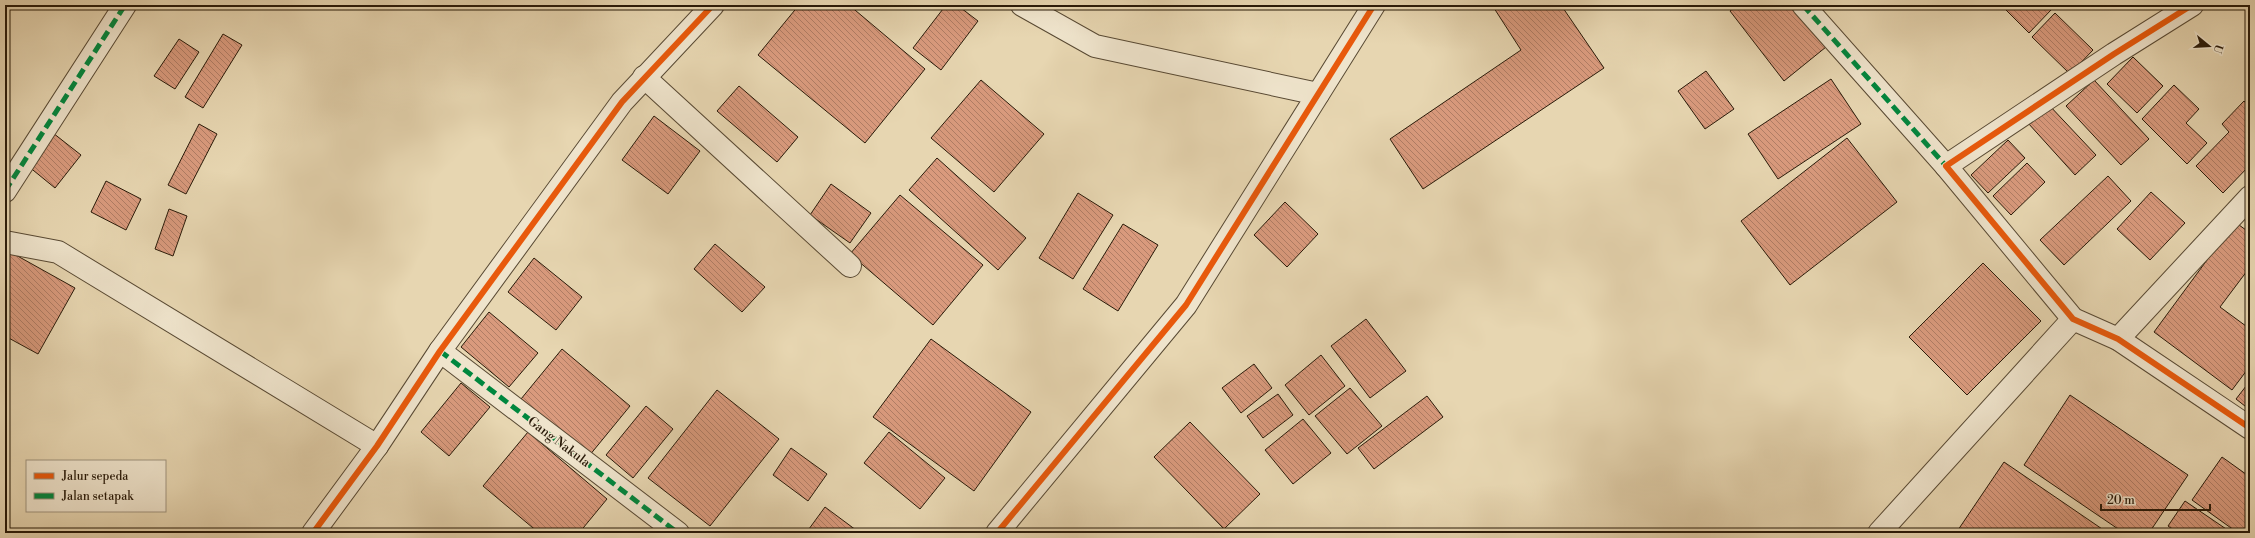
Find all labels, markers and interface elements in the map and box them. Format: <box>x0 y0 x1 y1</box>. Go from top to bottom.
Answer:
north arrow <box>2189 26 2229 66</box>
text: U <box>2209 43 2226 55</box>
street label: Gang Nakula <box>524 413 594 471</box>
legend <box>26 460 166 512</box>
text: Jalur sepeda <box>61 469 129 484</box>
scale bar <box>2101 486 2210 512</box>
text: Jalan setapak <box>61 489 134 504</box>
text: 20 m <box>2107 493 2135 508</box>

